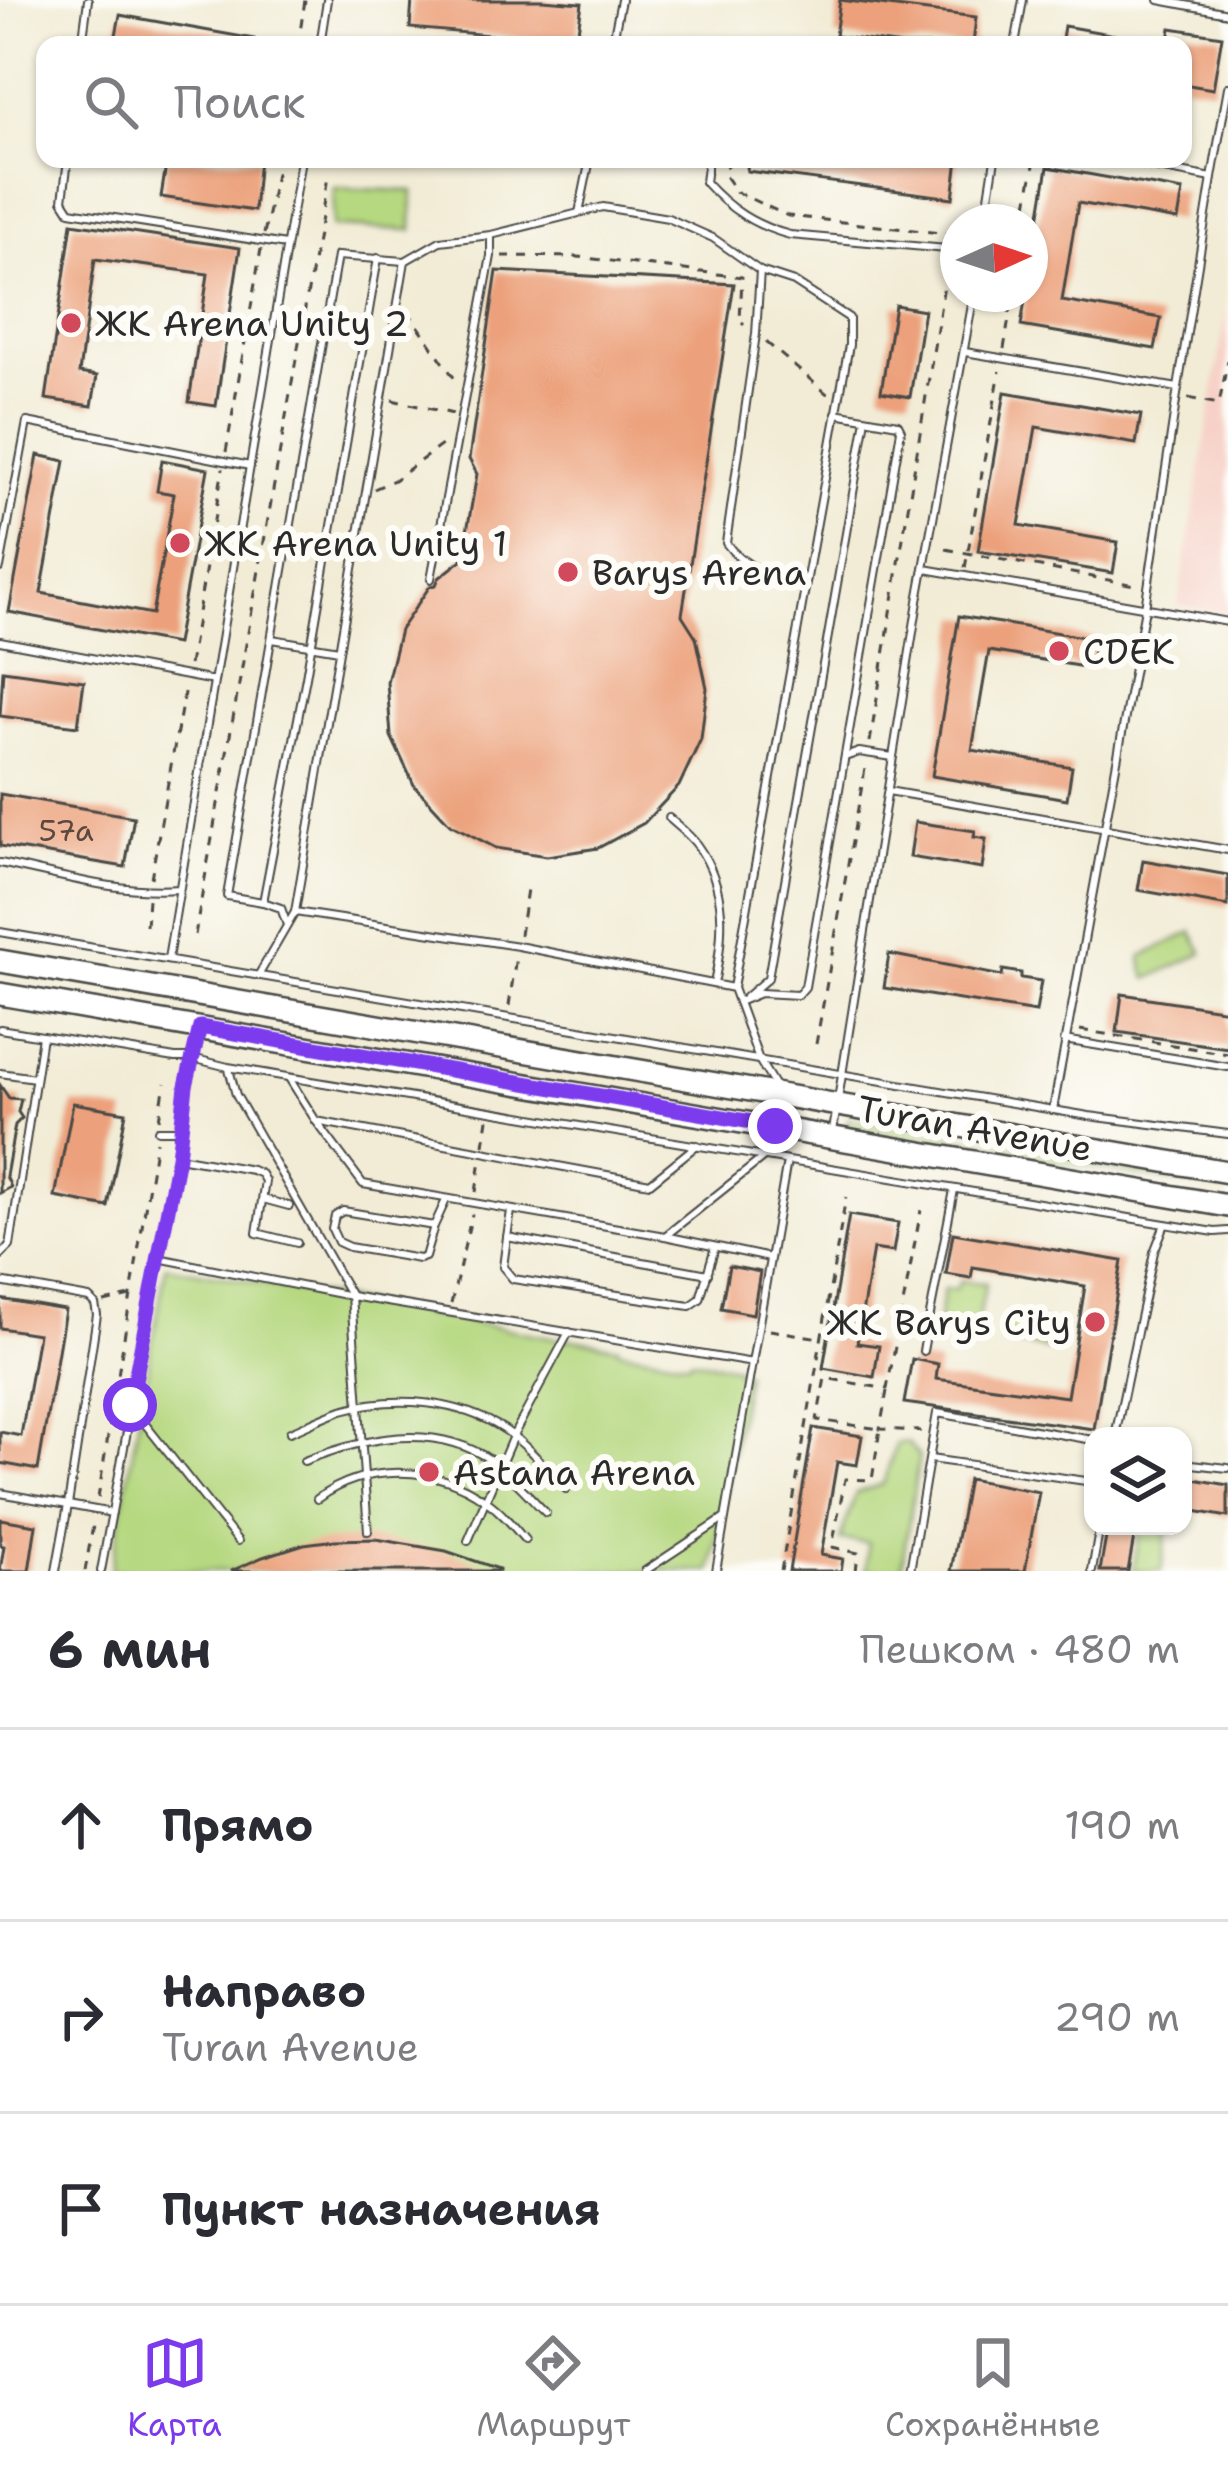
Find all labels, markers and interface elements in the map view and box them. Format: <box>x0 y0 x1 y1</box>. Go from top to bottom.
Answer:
search box <box>36 36 1192 168</box>
icon: search <box>78 69 144 135</box>
text: Поиск <box>174 72 305 132</box>
north arrow <box>940 204 1048 312</box>
place label: ЖК Arena Unity 2 <box>95 299 409 348</box>
marker: ЖК Arena Unity 2 <box>58 310 84 336</box>
place label: ЖК Arena Unity 1 <box>204 519 507 568</box>
marker: ЖК Arena Unity 1 <box>167 530 193 556</box>
place label: Barys Arena <box>592 548 806 597</box>
marker: Barys Arena <box>555 559 581 585</box>
place label: CDEK <box>1083 627 1174 676</box>
marker: CDEK <box>1046 638 1072 664</box>
house number: 57a <box>38 810 94 851</box>
street label: Turan Avenue <box>854 1084 1096 1173</box>
route end <box>748 1099 802 1153</box>
place label: ЖК Barys City <box>827 1298 1071 1347</box>
marker: ЖК Barys City <box>1082 1309 1108 1335</box>
route start <box>103 1378 157 1432</box>
map controls <box>1084 1427 1192 1535</box>
button: layers <box>1084 1427 1192 1535</box>
place label: Astana Arena <box>453 1448 695 1497</box>
marker: Astana Arena <box>416 1459 442 1485</box>
text: 6 мин <box>48 1615 212 1683</box>
text: Пешком · 480 m <box>860 1623 1180 1675</box>
icon: ahead <box>48 1792 114 1858</box>
text: Прямо <box>162 1795 313 1855</box>
text: 190 m <box>1064 1799 1180 1851</box>
text: Направо <box>162 1961 366 2021</box>
icon: right <box>48 1984 114 2050</box>
text: 290 m <box>1054 1991 1180 2043</box>
text: Turan Avenue <box>162 2021 419 2073</box>
icon: arrive <box>48 2176 114 2242</box>
text: Пункт назначения <box>162 2179 601 2239</box>
tab: Карта <box>127 2330 222 2447</box>
tab: Маршрут <box>476 2330 630 2447</box>
tab: Сохранённые <box>885 2330 1101 2447</box>

